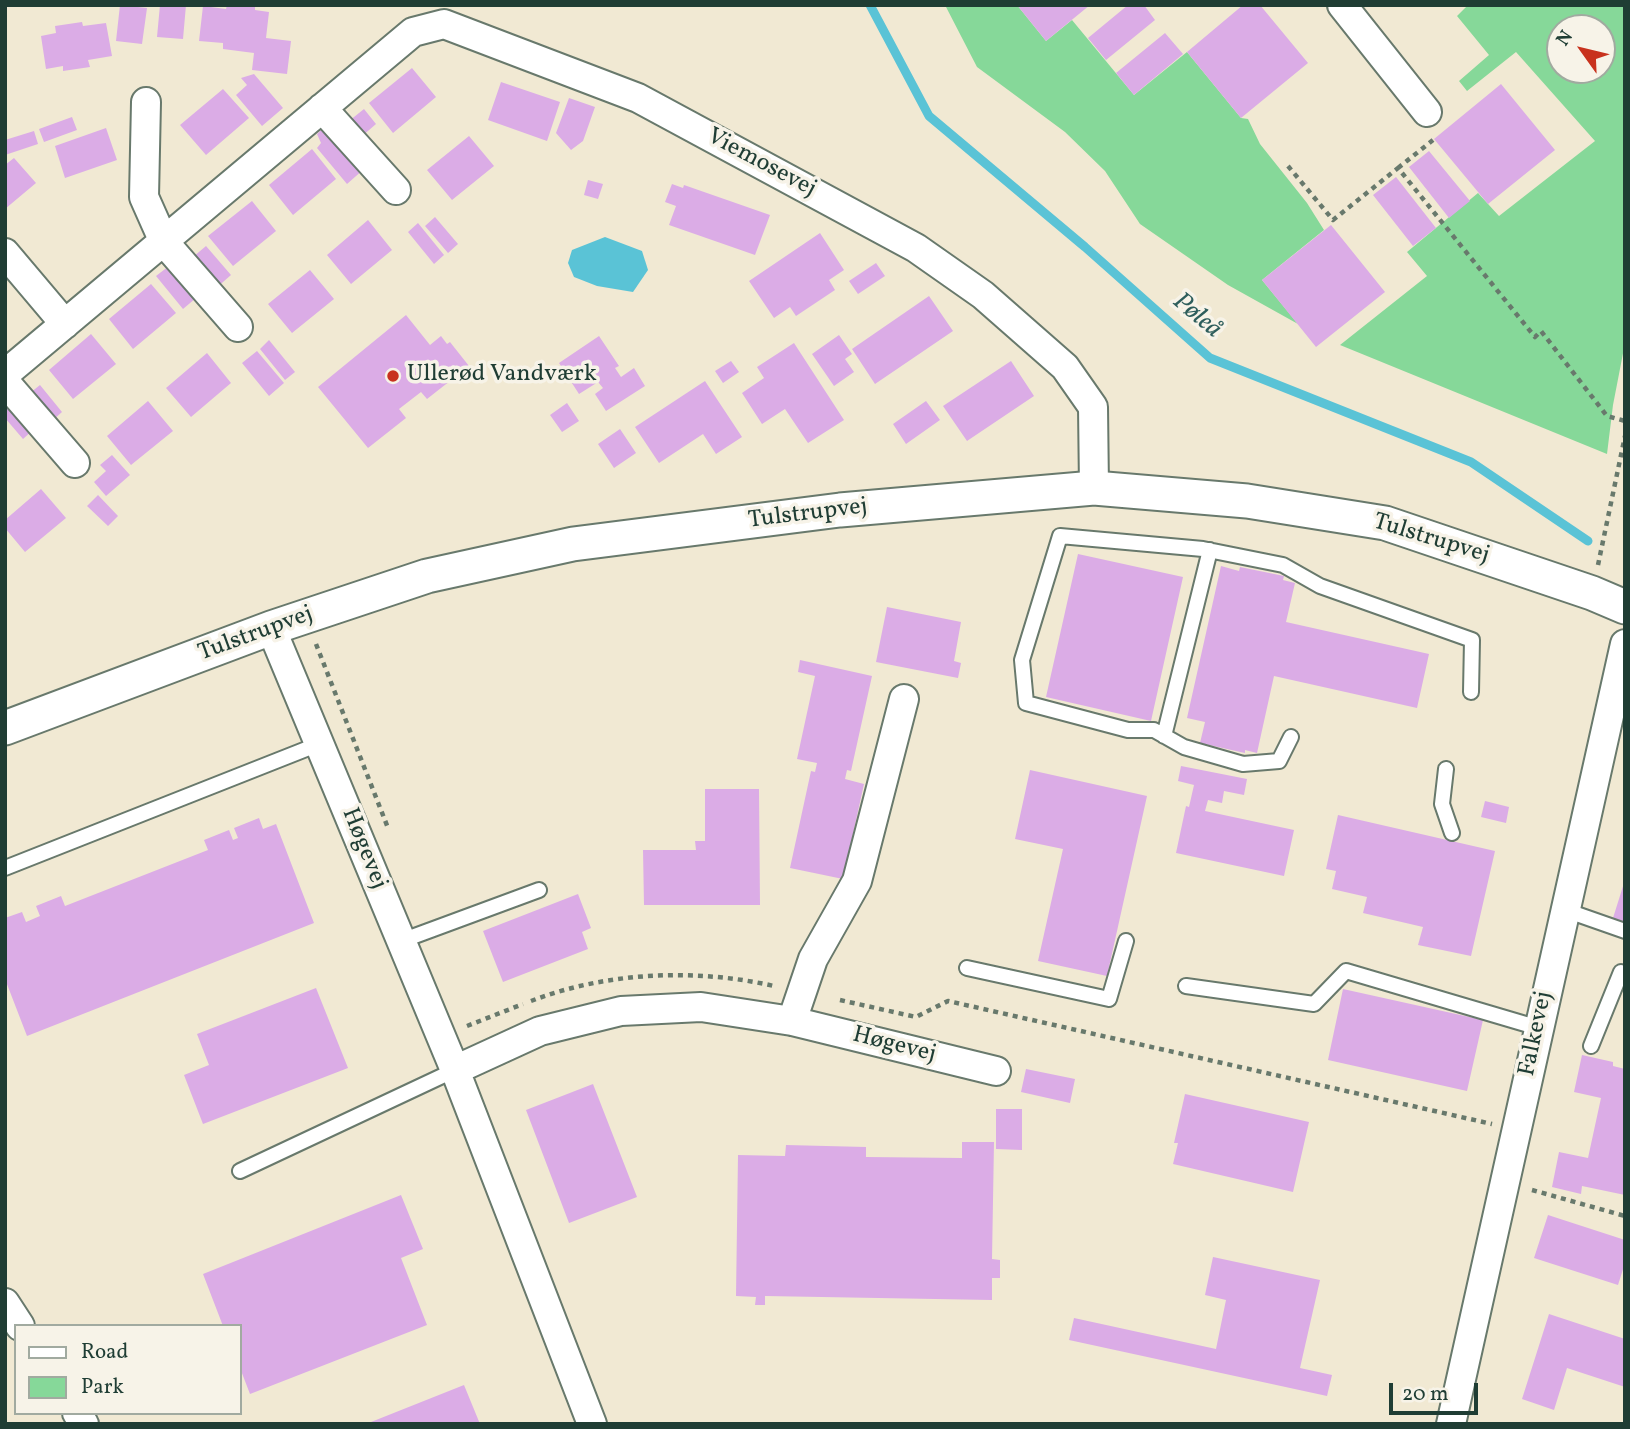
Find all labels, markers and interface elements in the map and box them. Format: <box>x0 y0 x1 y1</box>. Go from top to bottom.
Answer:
north arrow <box>1546 14 1616 84</box>
text: N <box>1551 25 1580 51</box>
street label: Viemosevej <box>701 123 821 205</box>
water label: Pøleå <box>1165 287 1227 347</box>
place label: Ullerød Vandværk <box>407 362 597 390</box>
marker: Ullerød Vandværk <box>385 368 401 384</box>
street label: Tulstrupvej <box>747 493 869 537</box>
street label: Tulstrupvej <box>1369 509 1493 571</box>
street label: Tulstrupvej <box>195 601 317 669</box>
street label: Høgevej <box>334 804 392 894</box>
street label: Falkevej <box>1514 989 1560 1079</box>
street label: Høgevej <box>849 1022 939 1070</box>
legend <box>14 1324 242 1415</box>
text: Road <box>81 1338 128 1367</box>
scale bar <box>1392 1370 1481 1414</box>
text: Park <box>81 1373 124 1402</box>
text: 20 m <box>1402 1380 1448 1409</box>

